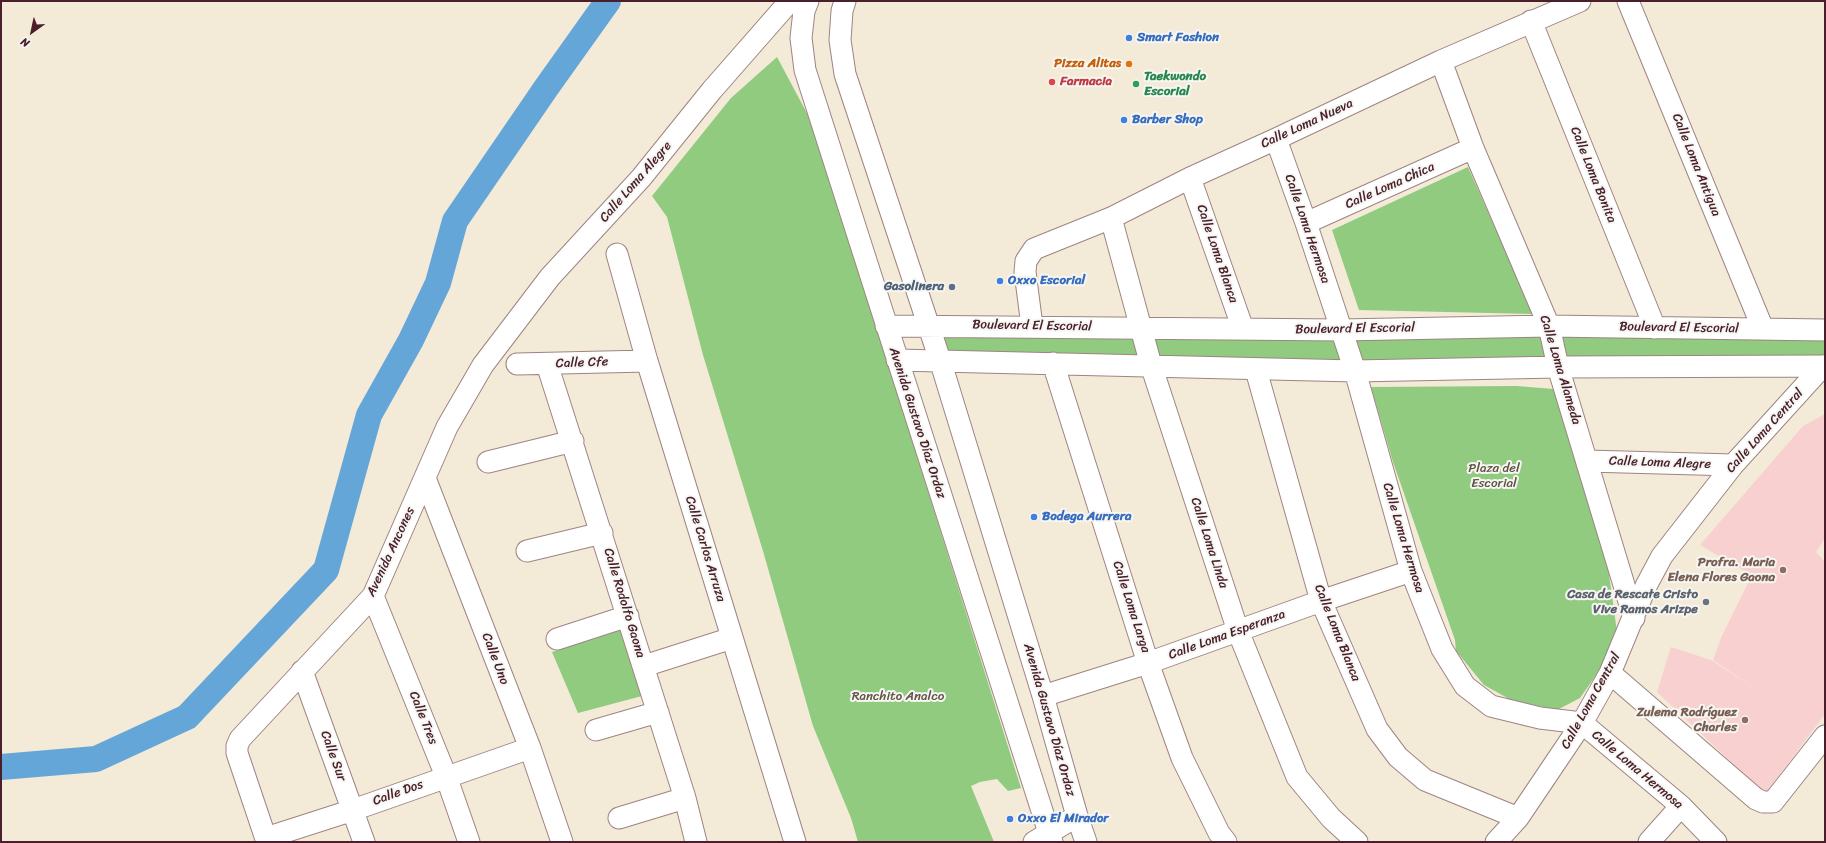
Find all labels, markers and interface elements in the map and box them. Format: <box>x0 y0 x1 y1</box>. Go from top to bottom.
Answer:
north arrow <box>12 12 52 52</box>
place label: Smart Fashion <box>1137 30 1219 46</box>
text: N <box>17 32 34 53</box>
marker: Smart Fashion <box>1124 33 1134 43</box>
place label: Pizza Alitas <box>1054 56 1121 72</box>
marker: Pizza Alitas <box>1124 59 1134 69</box>
place label: Taekwondo Escorial <box>1144 69 1206 100</box>
place label: Farmacia <box>1060 74 1112 90</box>
marker: Farmacia <box>1047 77 1057 87</box>
marker: Taekwondo Escorial <box>1131 79 1141 89</box>
street label: Calle Loma Nueva <box>1258 96 1356 152</box>
street label: Calle Loma Antigua <box>1668 111 1724 219</box>
place label: Barber Shop <box>1132 112 1203 128</box>
marker: Barber Shop <box>1119 115 1129 125</box>
street label: Calle Loma Bonita <box>1567 125 1619 225</box>
street label: Calle Loma Alegre <box>597 138 675 226</box>
street label: Calle Loma Chica <box>1343 159 1437 213</box>
street label: Calle Loma Hermosa <box>1281 172 1333 286</box>
street label: Calle Loma Blanca <box>1193 203 1241 305</box>
place label: Oxxo Escorial <box>1008 273 1085 289</box>
marker: Oxxo Escorial <box>995 276 1005 286</box>
place label: Gasolinera <box>884 279 944 295</box>
marker: Gasolinera <box>947 282 957 292</box>
street label: Calle Loma Alameda <box>1536 313 1584 427</box>
street label: Boulevard El Escorial <box>972 317 1092 335</box>
street label: Boulevard El Escorial <box>1619 319 1739 337</box>
street label: Boulevard El Escorial <box>1295 320 1415 338</box>
street label: Avenida Gustavo Díaz Ordaz <box>885 345 949 501</box>
street label: Calle Cfe <box>555 354 609 372</box>
street label: Calle Loma Central <box>1723 386 1807 476</box>
street label: Calle Loma Alegre <box>1609 453 1711 473</box>
park label: Plaza del Escorial <box>1468 461 1520 492</box>
street label: Calle Loma Hermosa <box>1379 481 1427 595</box>
street label: Calle Carlos Arruza <box>681 494 729 604</box>
street label: Calle Loma Linda <box>1187 496 1231 590</box>
street label: Avenida Ancones <box>363 505 419 599</box>
place label: Bodega Aurrera <box>1042 509 1132 525</box>
marker: Bodega Aurrera <box>1029 512 1039 522</box>
street label: Calle Rodolfo Gaona <box>600 546 648 660</box>
place label: Profra. Maria Elena Flores Gaona <box>1668 555 1775 586</box>
street label: Calle Loma Larga <box>1109 559 1153 655</box>
marker: Profra. Maria Elena Flores Gaona <box>1778 565 1788 575</box>
street label: Calle Loma Blanca <box>1310 582 1364 684</box>
place label: Casa de Rescate Cristo Vive Ramos Arizpe <box>1567 587 1698 618</box>
marker: Casa de Rescate Cristo Vive Ramos Arizpe <box>1701 597 1711 607</box>
street label: Calle Loma Esperanza <box>1167 607 1287 663</box>
street label: Calle Uno <box>478 631 512 687</box>
street label: Avenida Gustavo Díaz Ordaz <box>1020 642 1078 798</box>
street label: Calle Loma Central <box>1558 650 1624 752</box>
street label: Calle Tres <box>405 689 441 747</box>
park label: Ranchito Analco <box>852 689 944 705</box>
place label: Zulema Rodríguez Charles <box>1636 705 1737 736</box>
marker: Zulema Rodríguez Charles <box>1740 715 1750 725</box>
street label: Calle Loma Hermosa <box>1588 727 1686 813</box>
street label: Calle Sur <box>317 729 349 783</box>
street label: Calle Dos <box>371 777 425 809</box>
place label: Oxxo El Mirador <box>1018 811 1109 827</box>
marker: Oxxo El Mirador <box>1005 814 1015 824</box>

